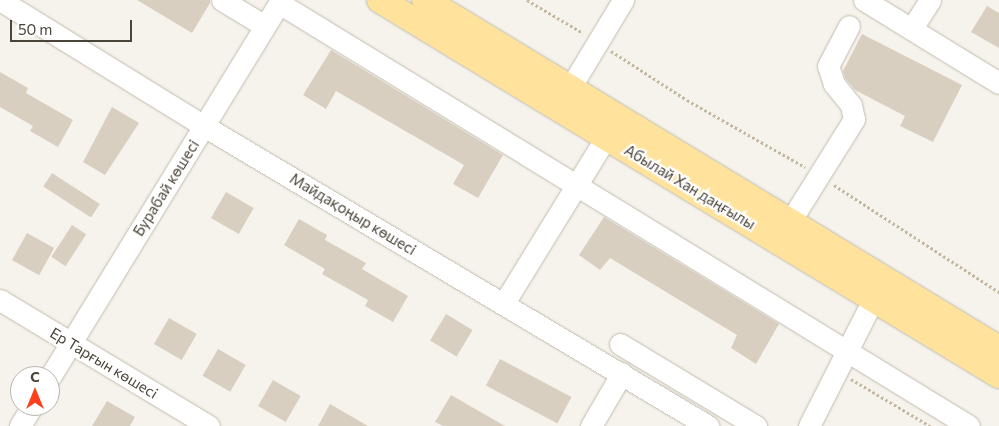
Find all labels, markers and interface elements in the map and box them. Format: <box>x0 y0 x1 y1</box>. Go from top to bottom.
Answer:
scale bar <box>12 10 135 42</box>
text: 50 m <box>18 20 52 38</box>
street label: Бурабай көшесі <box>129 137 203 239</box>
street label: Абылай Хан даңғылы <box>621 141 759 233</box>
street label: Майдақоңыр көшесі <box>287 169 419 259</box>
street label: Ер Тарғын көшесі <box>47 324 161 402</box>
north arrow <box>10 366 60 416</box>
text: С <box>30 368 40 385</box>

